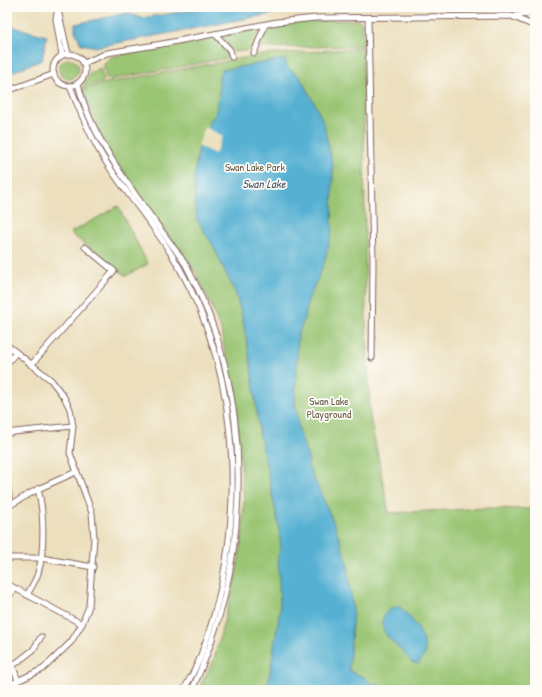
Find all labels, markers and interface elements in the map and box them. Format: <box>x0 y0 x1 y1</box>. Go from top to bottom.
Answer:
park label: Swan Lake Park <box>225 160 286 174</box>
water label: Swan Lake <box>243 175 287 192</box>
park label: Swan Lake Playground <box>307 394 352 421</box>

